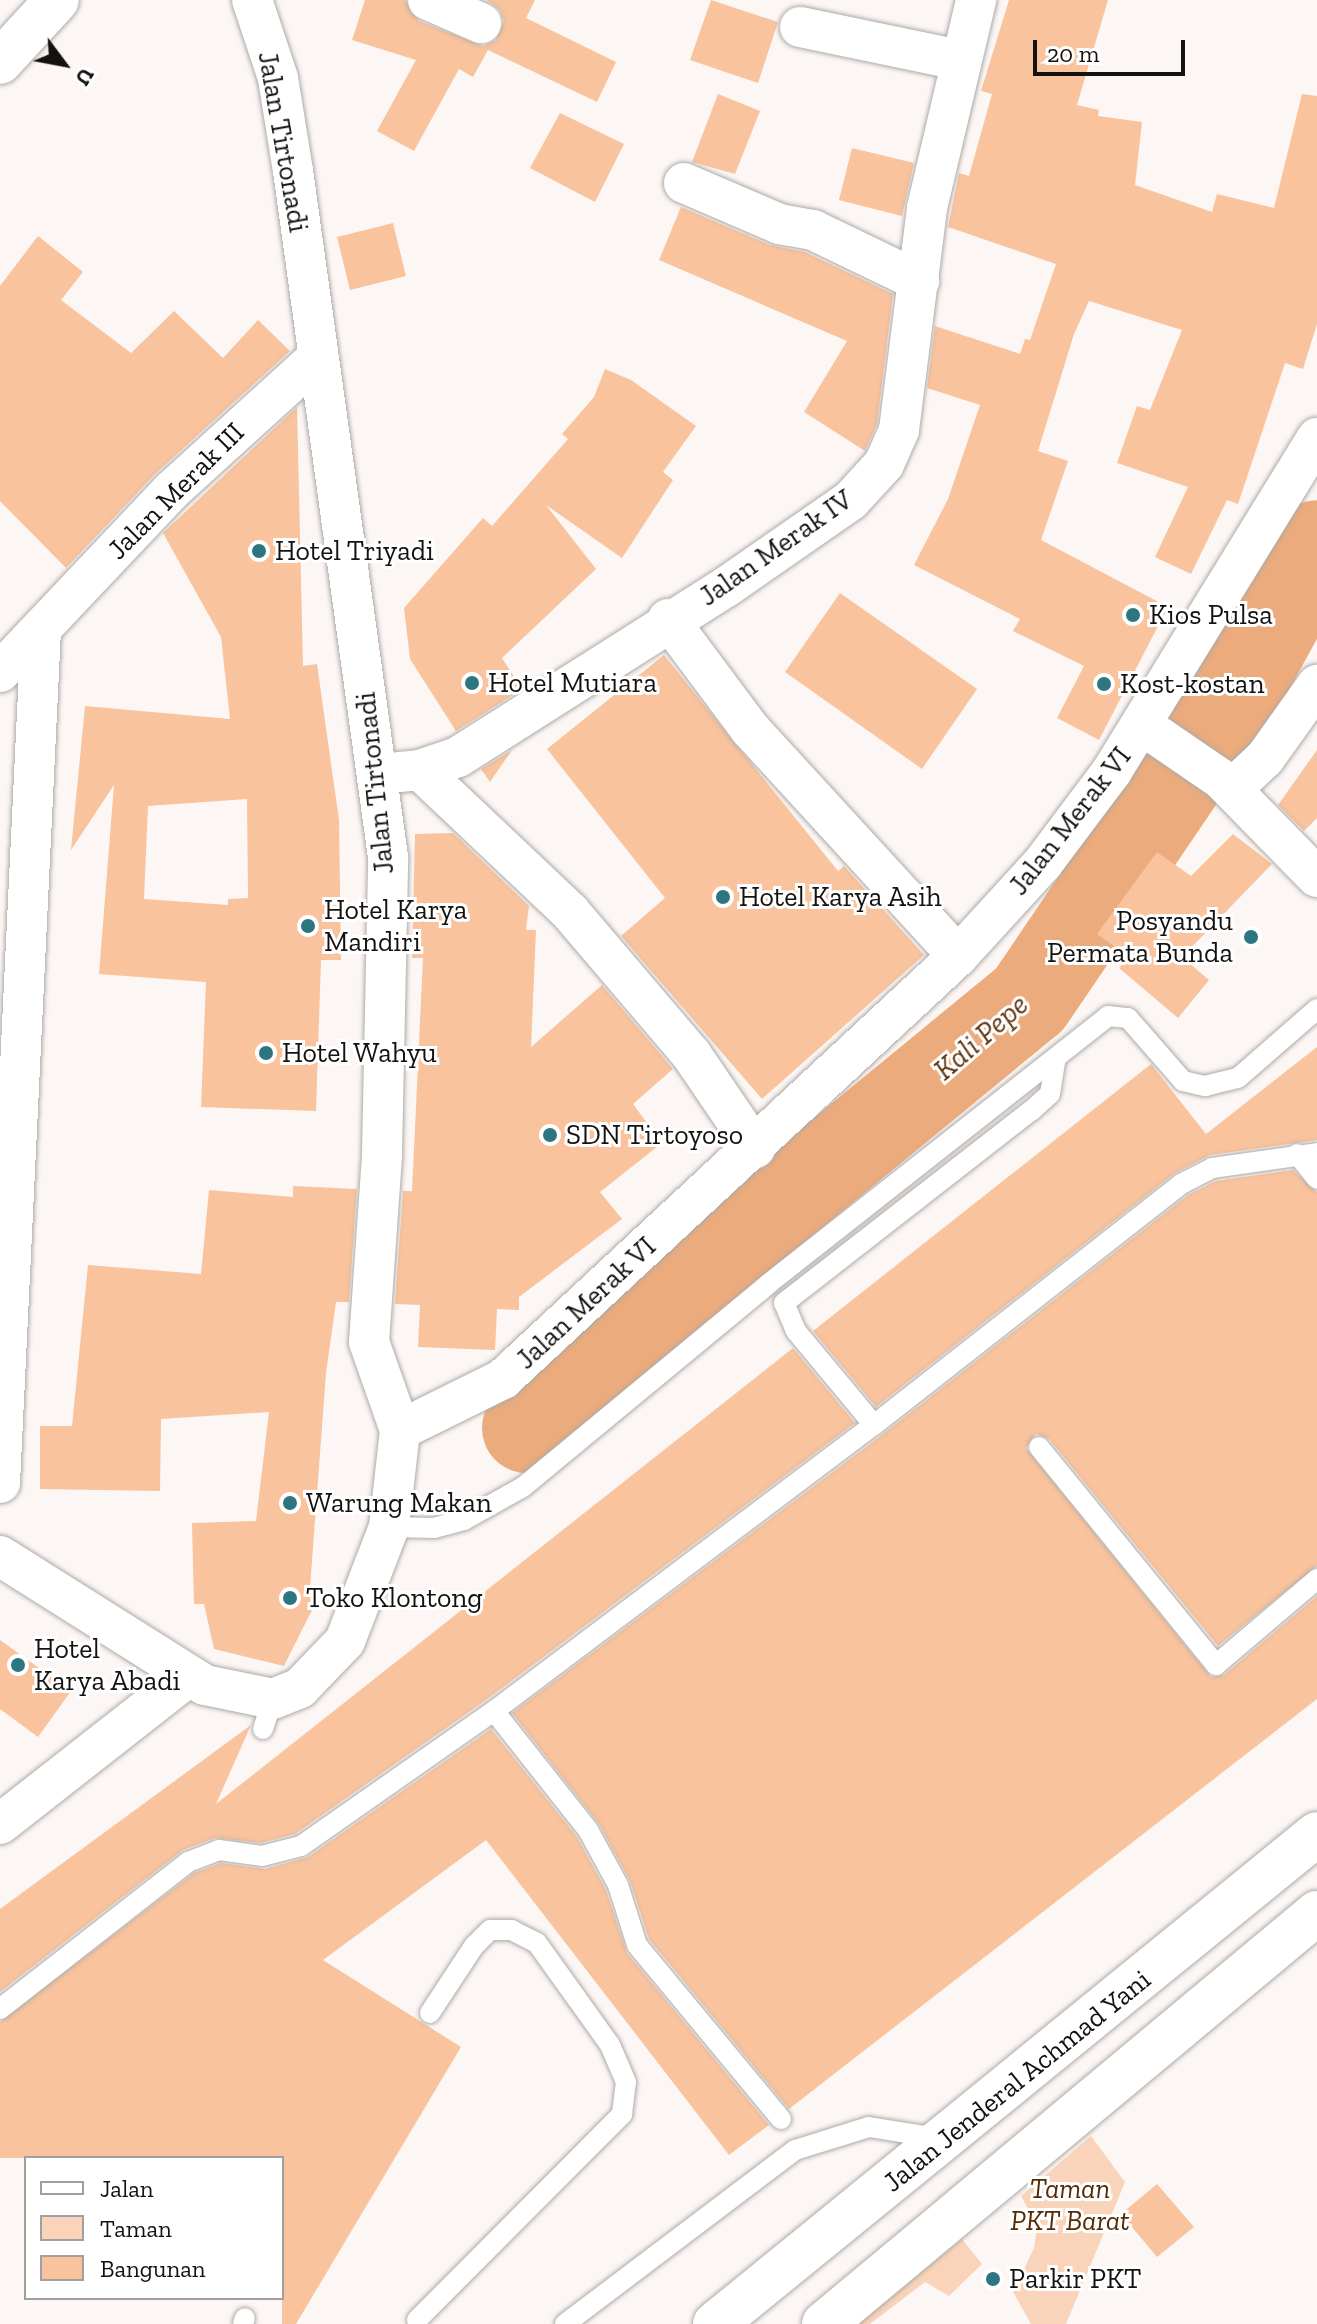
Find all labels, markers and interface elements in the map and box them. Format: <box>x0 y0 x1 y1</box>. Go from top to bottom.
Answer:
north arrow <box>24 24 104 104</box>
scale bar <box>1037 24 1189 74</box>
text: 20 m <box>1047 39 1099 68</box>
street label: Jalan Tirtonadi <box>251 49 315 235</box>
text: U <box>69 63 100 91</box>
street label: Jalan Merak III <box>101 416 251 566</box>
street label: Jalan Merak IV <box>693 483 859 613</box>
place label: Hotel Triyadi <box>275 534 434 568</box>
marker: Hotel Triyadi <box>250 542 268 560</box>
place label: Kios Pulsa <box>1149 598 1273 632</box>
marker: Kios Pulsa <box>1124 606 1142 624</box>
place label: Hotel Mutiara <box>488 666 657 700</box>
place label: Kost-kostan <box>1120 667 1264 701</box>
marker: Hotel Mutiara <box>463 674 481 692</box>
marker: Kost-kostan <box>1095 675 1113 693</box>
street label: Jalan Tirtonadi <box>349 690 401 876</box>
street label: Jalan Merak VI <box>1002 740 1138 902</box>
place label: Hotel Karya Asih <box>739 880 943 914</box>
marker: Hotel Karya Asih <box>714 888 732 906</box>
place label: Hotel Karya Mandiri <box>324 893 467 959</box>
place label: Posyandu Permata Bunda <box>1047 904 1233 970</box>
marker: Hotel Karya Mandiri <box>299 917 317 935</box>
marker: Posyandu Permata Bunda <box>1240 926 1262 948</box>
water label: Kali Pepe <box>927 986 1035 1088</box>
place label: Hotel Wahyu <box>282 1036 438 1070</box>
marker: Hotel Wahyu <box>257 1044 275 1062</box>
place label: SDN Tirtoyoso <box>566 1118 744 1152</box>
marker: SDN Tirtoyoso <box>541 1126 559 1144</box>
street label: Jalan Merak VI <box>509 1230 663 1376</box>
place label: Warung Makan <box>306 1486 492 1520</box>
marker: Warung Makan <box>281 1494 299 1512</box>
place label: Toko Klontong <box>306 1581 483 1615</box>
marker: Toko Klontong <box>281 1589 299 1607</box>
place label: Hotel Karya Abadi <box>34 1632 181 1698</box>
marker: Hotel Karya Abadi <box>9 1656 27 1674</box>
street label: Jalan Jenderal Achmad Yani <box>876 1962 1158 2200</box>
legend <box>24 2156 284 2300</box>
park label: Taman PKT Barat <box>1010 2172 1130 2238</box>
text: Jalan <box>100 2174 154 2203</box>
text: Taman <box>100 2214 172 2243</box>
text: Bangunan <box>100 2254 206 2283</box>
place label: Parkir PKT <box>1009 2262 1142 2296</box>
marker: Parkir PKT <box>984 2270 1002 2288</box>

